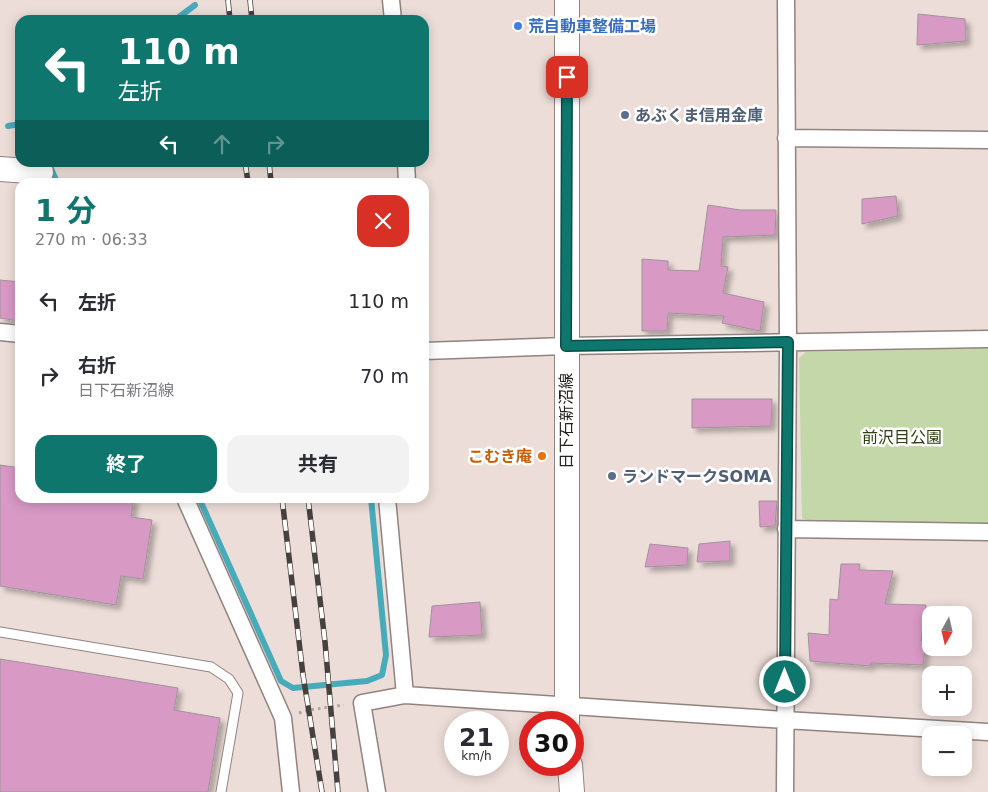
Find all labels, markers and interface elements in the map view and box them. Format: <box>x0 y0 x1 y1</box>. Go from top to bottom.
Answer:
place label: 荒自動車整備工場 <box>528 17 656 36</box>
marker: 荒自動車整備工場 <box>512 20 524 32</box>
text: 110 m <box>118 32 240 72</box>
icon: left <box>35 35 100 100</box>
pin <box>546 56 588 98</box>
icon: arrive <box>553 63 581 91</box>
text: 左折 <box>118 79 162 104</box>
place label: あぶくま信用金庫 <box>635 106 763 125</box>
marker: あぶくま信用金庫 <box>619 109 631 121</box>
icon: left <box>155 130 183 158</box>
icon: ahead <box>208 130 236 158</box>
icon: right <box>261 130 289 158</box>
text: 1 分 <box>35 193 96 228</box>
button: close <box>357 195 409 247</box>
text: 270 m · 06:33 <box>35 230 148 249</box>
icon: left <box>35 287 63 315</box>
text: 110 m <box>348 290 409 312</box>
text: 左折 <box>78 291 116 313</box>
text: 右折 <box>78 354 116 376</box>
icon: right <box>35 362 63 390</box>
text: 70 m <box>360 365 409 387</box>
street label: 日下石新沼線 <box>557 373 576 469</box>
text: 日下石新沼線 <box>78 381 174 400</box>
park label: 前沢目公園 <box>862 428 942 447</box>
button: 終了 <box>35 435 217 493</box>
button: 共有 <box>227 435 409 493</box>
place label: こむき庵 <box>468 447 532 466</box>
marker: こむき庵 <box>536 450 548 462</box>
place label: ランドマークSOMA <box>622 467 772 486</box>
marker: ランドマークSOMA <box>606 470 618 482</box>
north arrow <box>922 606 972 656</box>
map controls <box>922 606 972 776</box>
position arrow <box>758 655 810 707</box>
button: + <box>922 666 972 716</box>
speed limit sign: 30 <box>519 711 584 776</box>
text: 21 <box>459 723 494 752</box>
button: − <box>922 726 972 776</box>
text: km/h <box>461 749 492 763</box>

